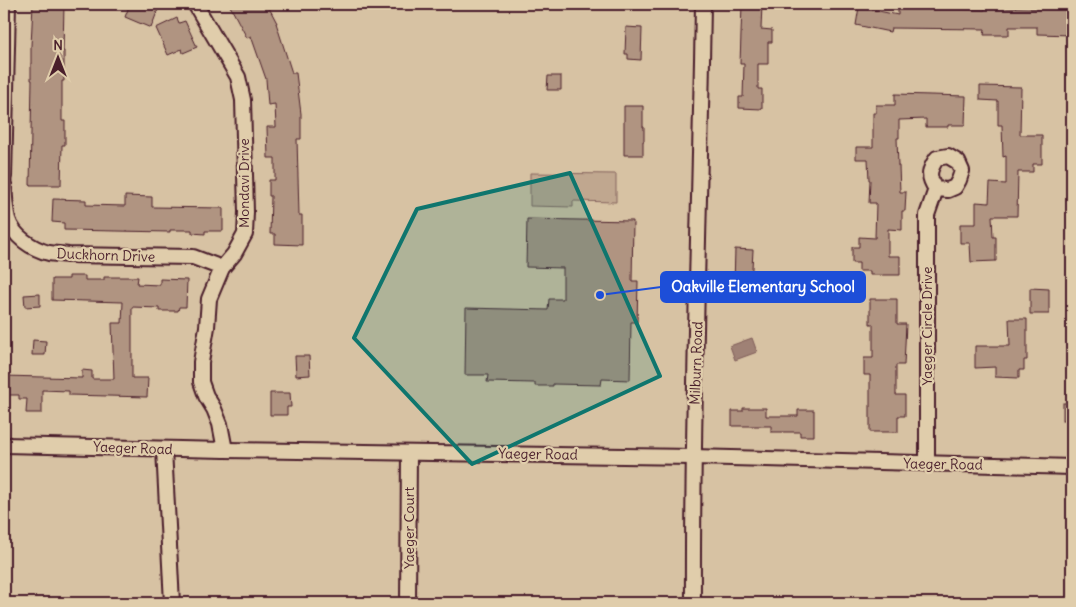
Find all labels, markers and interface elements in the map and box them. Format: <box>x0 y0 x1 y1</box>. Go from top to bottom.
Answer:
north arrow <box>32 32 82 82</box>
text: N <box>53 36 63 54</box>
street label: Mondavi Drive <box>235 138 253 228</box>
street label: Duckhorn Drive <box>56 244 156 266</box>
street label: Yaeger Circle Drive <box>918 267 936 385</box>
callout: Oakville Elementary School <box>661 272 865 302</box>
text: Oakville Elementary School <box>671 277 855 297</box>
street label: Milburn Road <box>686 321 706 405</box>
street label: Yaeger Road <box>93 438 173 458</box>
street label: Yaeger Road <box>498 444 578 464</box>
street label: Yaeger Road <box>903 454 983 474</box>
street label: Yaeger Court <box>400 487 418 569</box>

